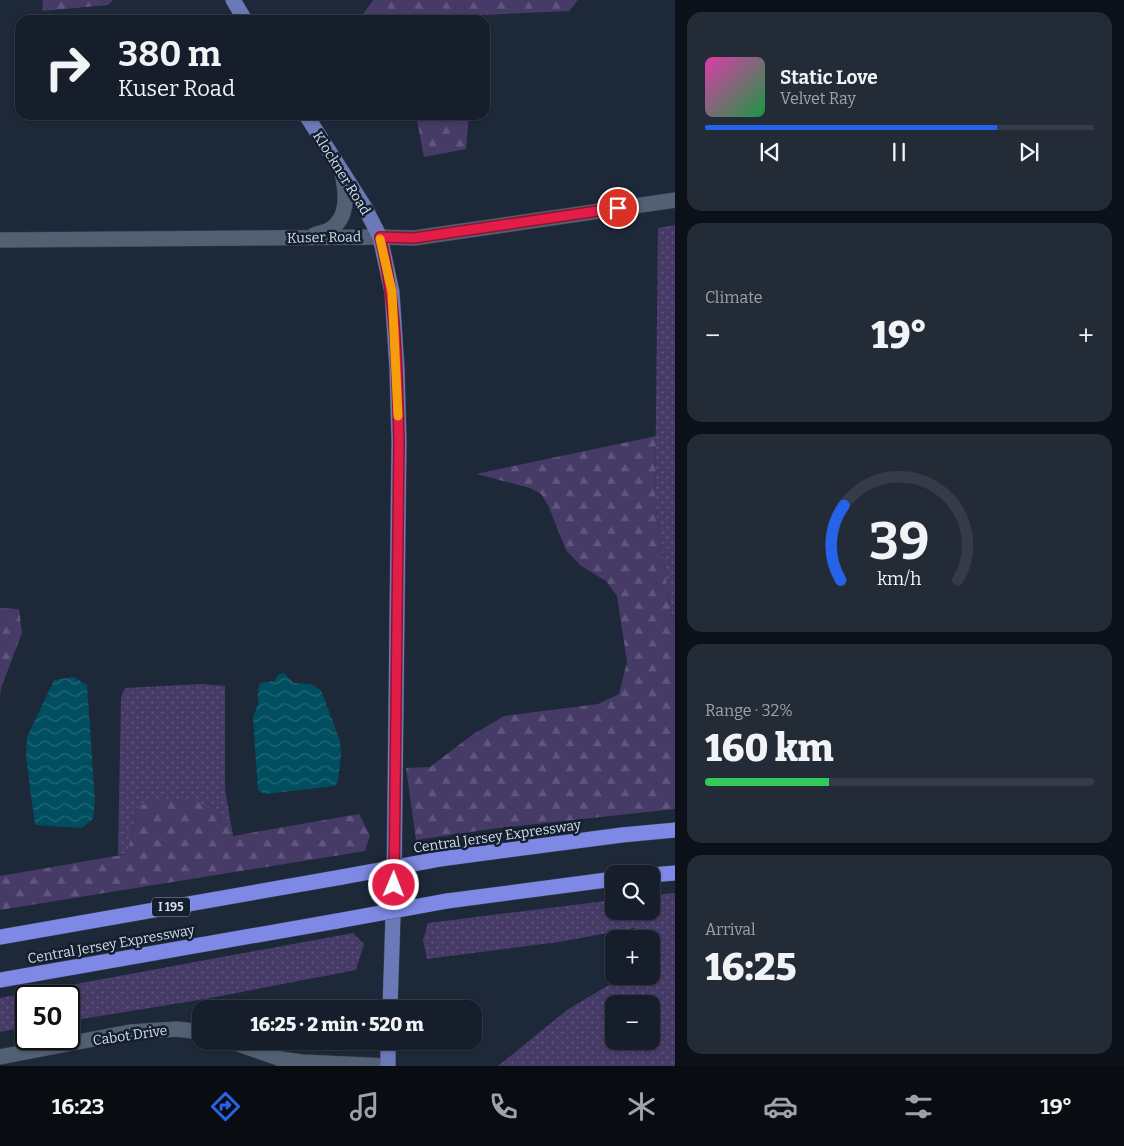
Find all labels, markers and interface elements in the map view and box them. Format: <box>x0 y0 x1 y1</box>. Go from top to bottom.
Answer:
text: 380 m <box>118 33 221 75</box>
icon: right <box>35 35 100 100</box>
text: Static Love <box>780 66 878 89</box>
text: Kuser Road <box>118 75 235 102</box>
text: Velvet Ray <box>780 89 856 108</box>
street label: Klockner Road <box>309 128 374 218</box>
icon: previous <box>756 138 784 166</box>
icon: pause <box>885 138 913 166</box>
icon: next <box>1015 138 1043 166</box>
pin <box>597 187 639 229</box>
icon: arrive <box>604 194 632 222</box>
street label: Kuser Road <box>287 228 361 247</box>
text: Climate <box>705 288 763 307</box>
text: 19° <box>871 312 927 358</box>
text: − <box>705 319 720 352</box>
text: + <box>1078 319 1094 352</box>
text: 39 <box>869 510 930 573</box>
text: km/h <box>877 568 922 590</box>
text: Range · 32% <box>705 701 793 720</box>
text: 160 km <box>705 725 834 771</box>
street label: Central Jersey Expressway <box>412 816 583 857</box>
position arrow <box>367 858 419 910</box>
map controls <box>605 865 660 1050</box>
button: search <box>605 865 660 920</box>
road number: I 195 <box>152 898 190 916</box>
text: Arrival <box>705 920 756 939</box>
street label: Central Jersey Expressway <box>26 921 196 968</box>
button: + <box>605 930 660 985</box>
text: 16:25 <box>705 944 796 990</box>
speed limit sign: 50 <box>15 985 80 1050</box>
button: − <box>605 995 660 1050</box>
text: 16:25 · 2 min · 520 m <box>250 1013 424 1036</box>
street label: Cabot Drive <box>92 1022 168 1049</box>
icon: directions <box>208 1089 243 1124</box>
icon: music <box>347 1089 382 1124</box>
icon: phone <box>486 1089 521 1124</box>
icon: climate <box>624 1089 659 1124</box>
icon: car <box>763 1089 798 1124</box>
icon: filters <box>901 1089 936 1124</box>
text: 16:23 <box>52 1093 105 1120</box>
text: 19° <box>1040 1093 1072 1120</box>

